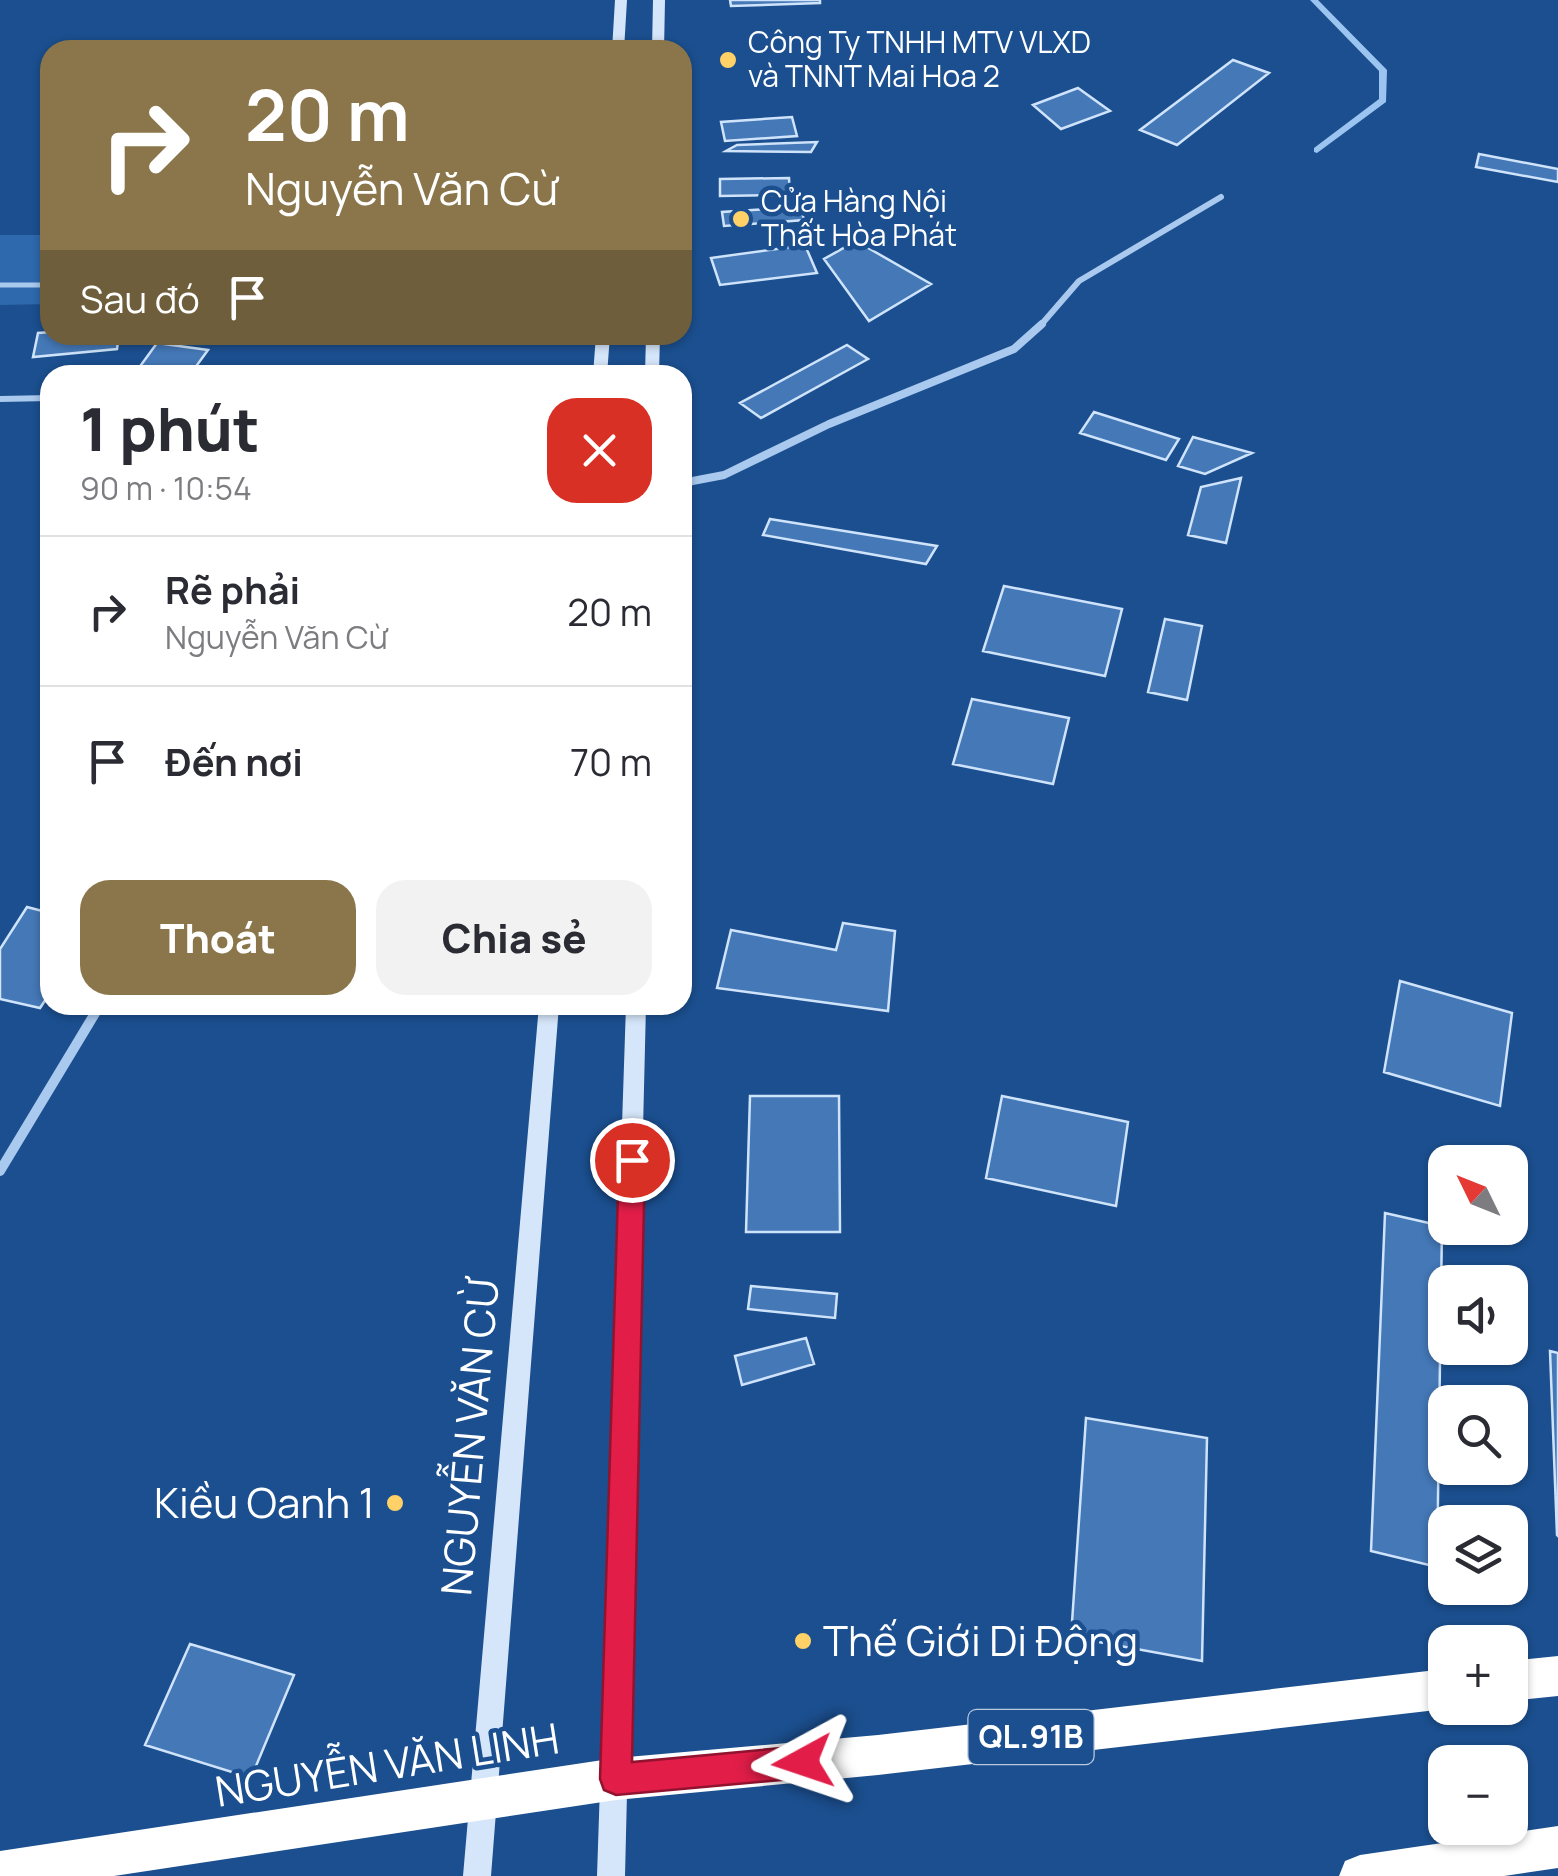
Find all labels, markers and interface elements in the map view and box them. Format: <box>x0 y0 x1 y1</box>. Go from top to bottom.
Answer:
place label: Công Ty TNHH MTV VLXD và TNNT Mai Hoa 2 <box>748 21 1091 96</box>
marker: Công Ty TNHH MTV VLXD và TNNT Mai Hoa 2 <box>717 49 739 71</box>
text: 20 m <box>245 66 410 162</box>
icon: right <box>80 80 210 210</box>
text: Nguyễn Văn Cừ <box>245 157 558 219</box>
place label: Cửa Hàng Nội Thất Hòa Phát <box>761 180 957 255</box>
marker: Cửa Hàng Nội Thất Hòa Phát <box>730 208 752 230</box>
icon: arrive <box>220 270 275 325</box>
text: Sau đó <box>80 272 200 324</box>
text: 1 phút <box>80 387 260 469</box>
button: close <box>547 398 652 503</box>
text: 90 m · 10:54 <box>80 466 252 510</box>
text: Rẽ phải <box>165 563 300 615</box>
icon: right <box>80 584 135 639</box>
text: 20 m <box>567 585 652 637</box>
text: Nguyễn Văn Cừ <box>165 615 388 659</box>
icon: arrive <box>80 734 135 789</box>
text: Đến nơi <box>165 735 303 787</box>
text: 70 m <box>570 735 652 787</box>
button: Thoát <box>80 880 356 995</box>
button: Chia sẻ <box>376 880 652 995</box>
pin <box>590 1118 675 1203</box>
icon: arrive <box>605 1133 660 1188</box>
north arrow <box>1428 1145 1528 1245</box>
map controls <box>1428 1145 1528 1845</box>
button: sound <box>1428 1265 1528 1365</box>
street label: NGUYỄN VĂN CỪ <box>426 1274 512 1598</box>
button: search <box>1428 1385 1528 1485</box>
place label: Kiều Oanh 1 <box>154 1473 375 1531</box>
marker: Kiều Oanh 1 <box>384 1492 406 1514</box>
button: layers <box>1428 1505 1528 1605</box>
place label: Thế Giới Di Động <box>823 1611 1138 1669</box>
button: + <box>1428 1625 1528 1725</box>
marker: Thế Giới Di Động <box>792 1630 814 1652</box>
street label: NGUYỄN VĂN LINH <box>211 1708 563 1820</box>
position arrow <box>751 1710 855 1814</box>
road number: QL.91B <box>968 1710 1094 1764</box>
button: − <box>1428 1745 1528 1845</box>

